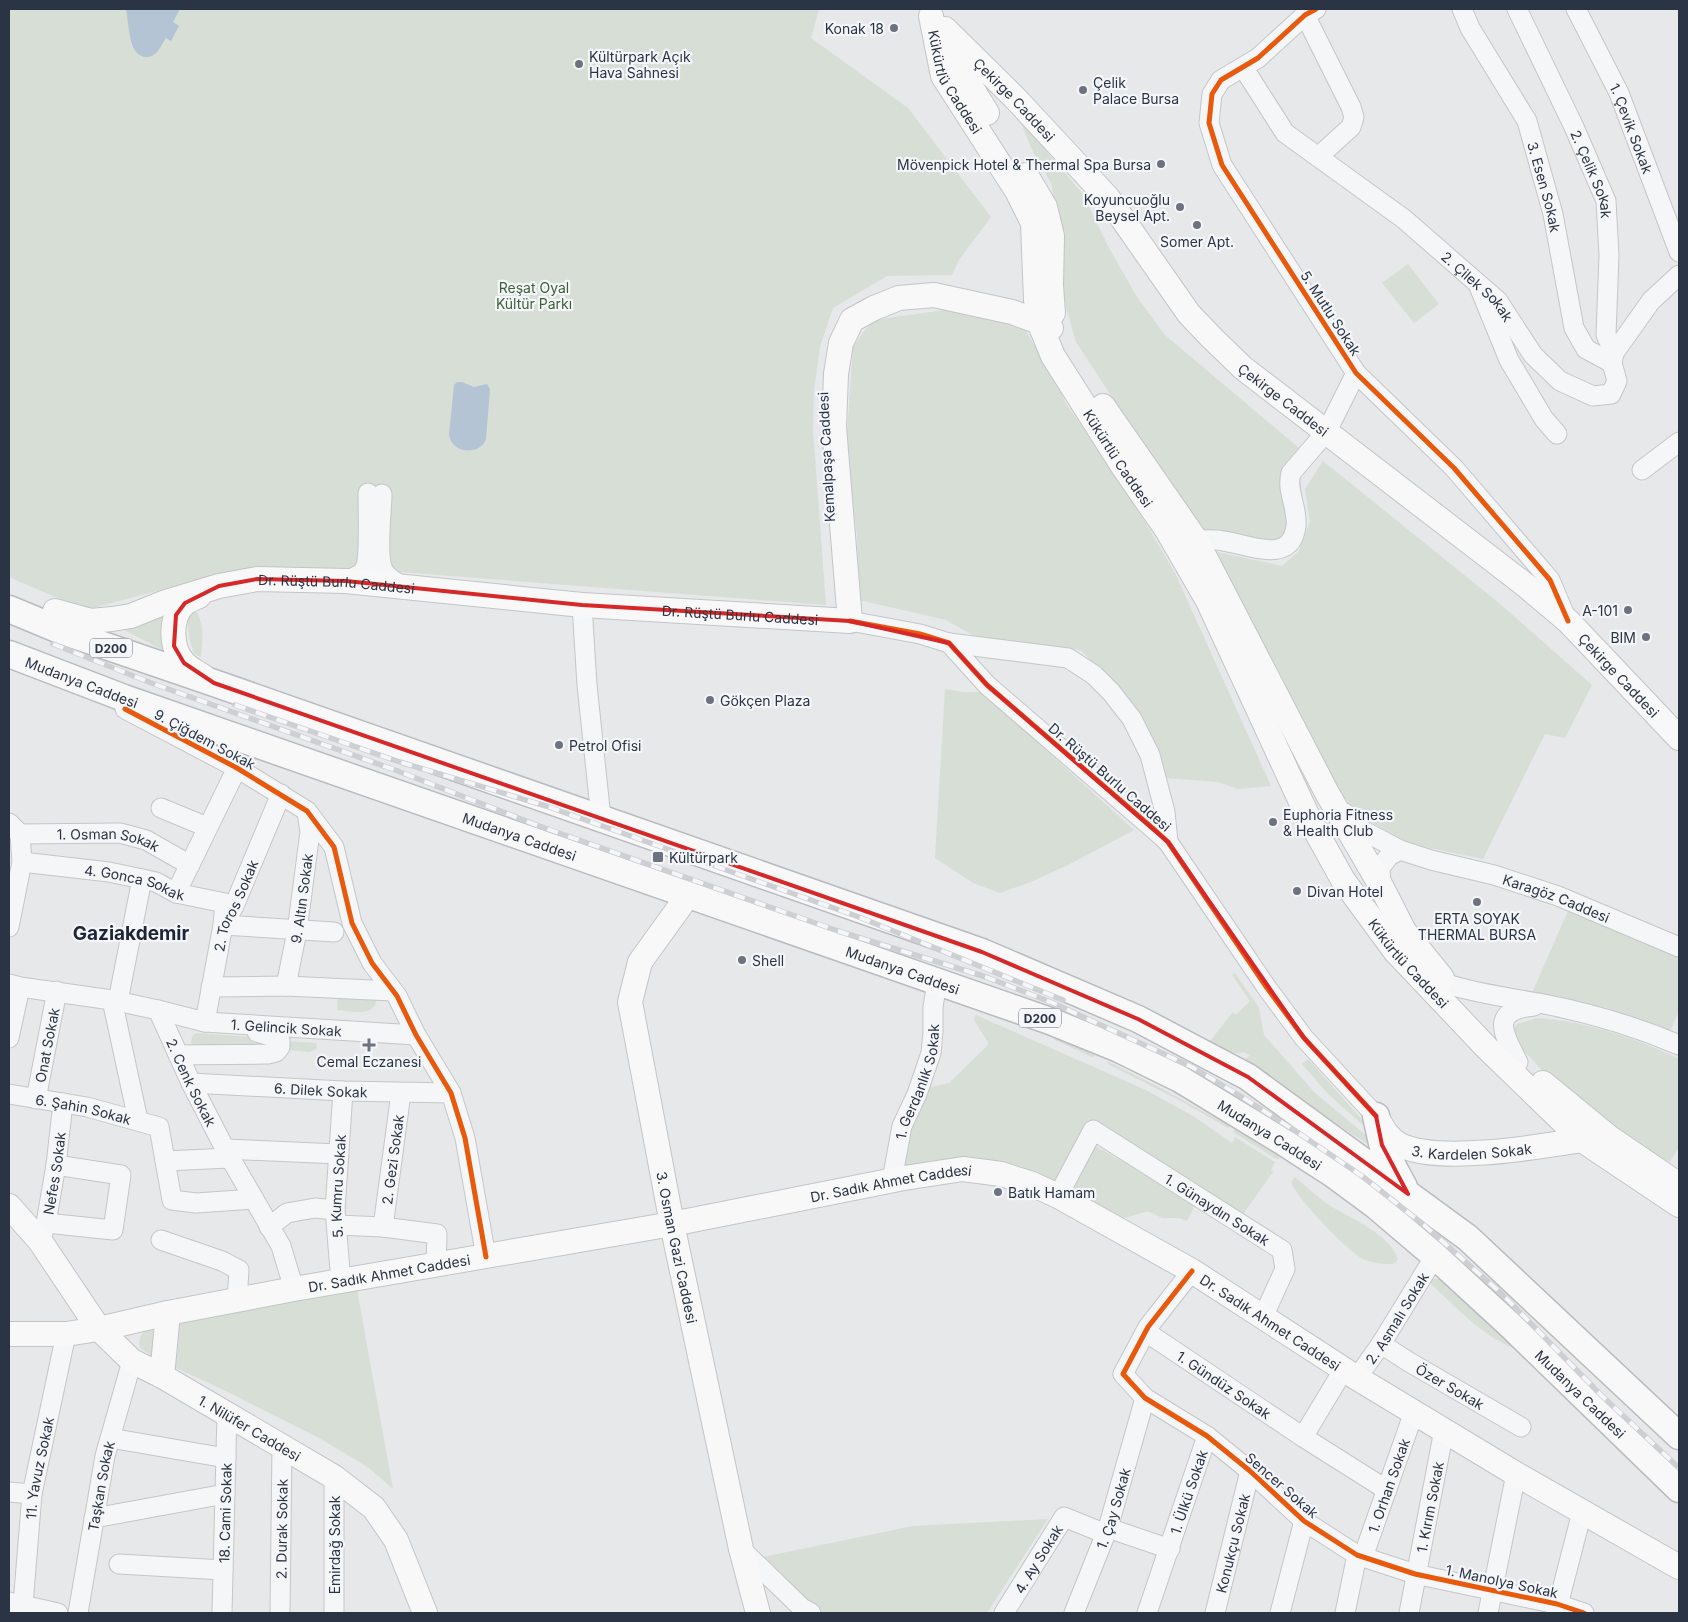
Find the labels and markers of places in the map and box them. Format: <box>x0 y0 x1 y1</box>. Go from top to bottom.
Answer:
place label: Konak 18 <box>825 20 884 37</box>
marker: Konak 18 <box>888 22 900 34</box>
place label: Kültürpark Açık Hava Sahnesi <box>589 48 691 81</box>
marker: Kültürpark Açık Hava Sahnesi <box>573 58 585 70</box>
place label: Çelik Palace Bursa <box>1093 74 1179 107</box>
marker: Çelik Palace Bursa <box>1077 84 1089 96</box>
place label: Mövenpick Hotel & Thermal Spa Bursa <box>897 156 1151 173</box>
marker: Mövenpick Hotel & Thermal Spa Bursa <box>1155 158 1167 170</box>
place label: Koyuncuoğlu Beysel Apt. <box>1084 191 1170 224</box>
marker: Koyuncuoğlu Beysel Apt. <box>1174 201 1186 213</box>
marker: Somer Apt. <box>1191 219 1203 231</box>
place label: Somer Apt. <box>1160 233 1234 250</box>
place label: A-101 <box>1582 602 1618 619</box>
marker: A-101 <box>1622 604 1634 616</box>
place label: BIM <box>1610 629 1636 646</box>
marker: BIM <box>1640 631 1652 643</box>
place label: Gökçen Plaza <box>720 692 810 709</box>
marker: Gökçen Plaza <box>704 694 716 706</box>
place label: Petrol Ofisi <box>569 737 641 754</box>
marker: Petrol Ofisi <box>553 739 565 751</box>
place label: Euphoria Fitness & Health Club <box>1283 806 1393 839</box>
marker: Euphoria Fitness & Health Club <box>1267 816 1279 828</box>
place label: Kültürpark <box>669 849 738 866</box>
marker: Kültürpark <box>651 850 665 864</box>
place label: Divan Hotel <box>1307 883 1383 900</box>
marker: Divan Hotel <box>1291 885 1303 897</box>
marker: ERTA SOYAK THERMAL BURSA <box>1471 896 1483 908</box>
place label: ERTA SOYAK THERMAL BURSA <box>1418 910 1536 943</box>
place label: Shell <box>752 952 784 969</box>
marker: Shell <box>736 954 748 966</box>
marker: Cemal Eczanesi <box>363 1039 375 1051</box>
place label: Cemal Eczanesi <box>317 1053 421 1070</box>
place label: Batık Hamam <box>1008 1184 1095 1201</box>
marker: Batık Hamam <box>992 1186 1004 1198</box>

